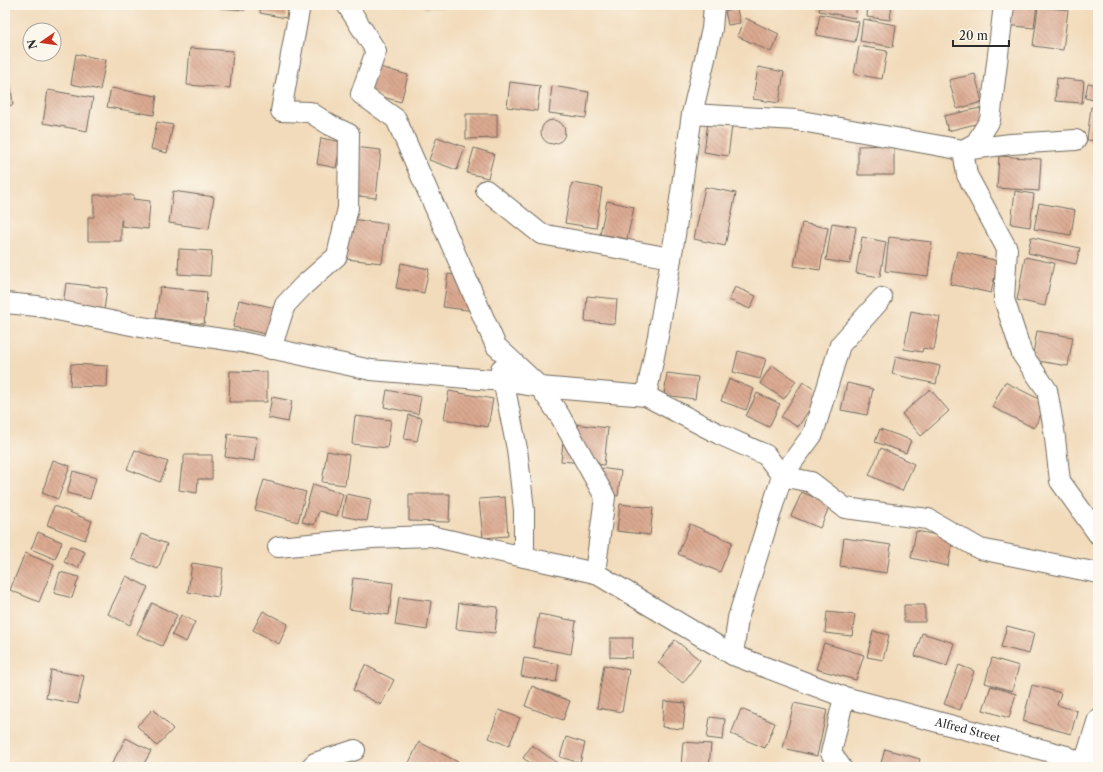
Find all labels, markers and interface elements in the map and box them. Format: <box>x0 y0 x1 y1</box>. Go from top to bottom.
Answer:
north arrow <box>22 22 62 62</box>
scale bar <box>953 22 1009 48</box>
text: 20 m <box>959 28 988 43</box>
text: N <box>24 38 40 50</box>
street label: Alfred Street <box>933 714 1002 745</box>

